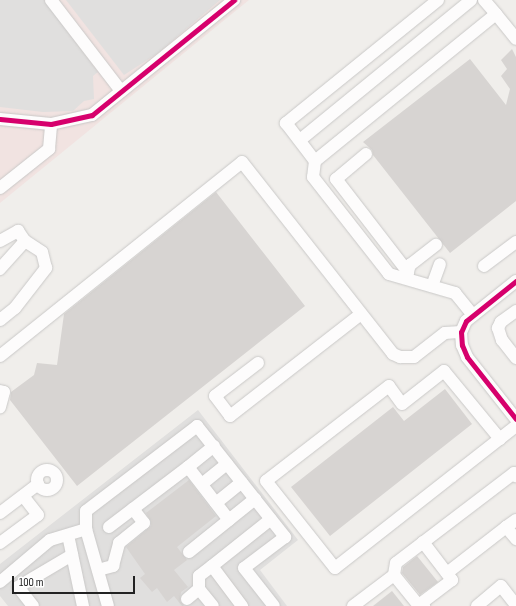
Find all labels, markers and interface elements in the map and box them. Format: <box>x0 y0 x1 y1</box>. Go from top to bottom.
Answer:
scale bar <box>14 568 137 594</box>
text: 100 m <box>19 575 44 590</box>

